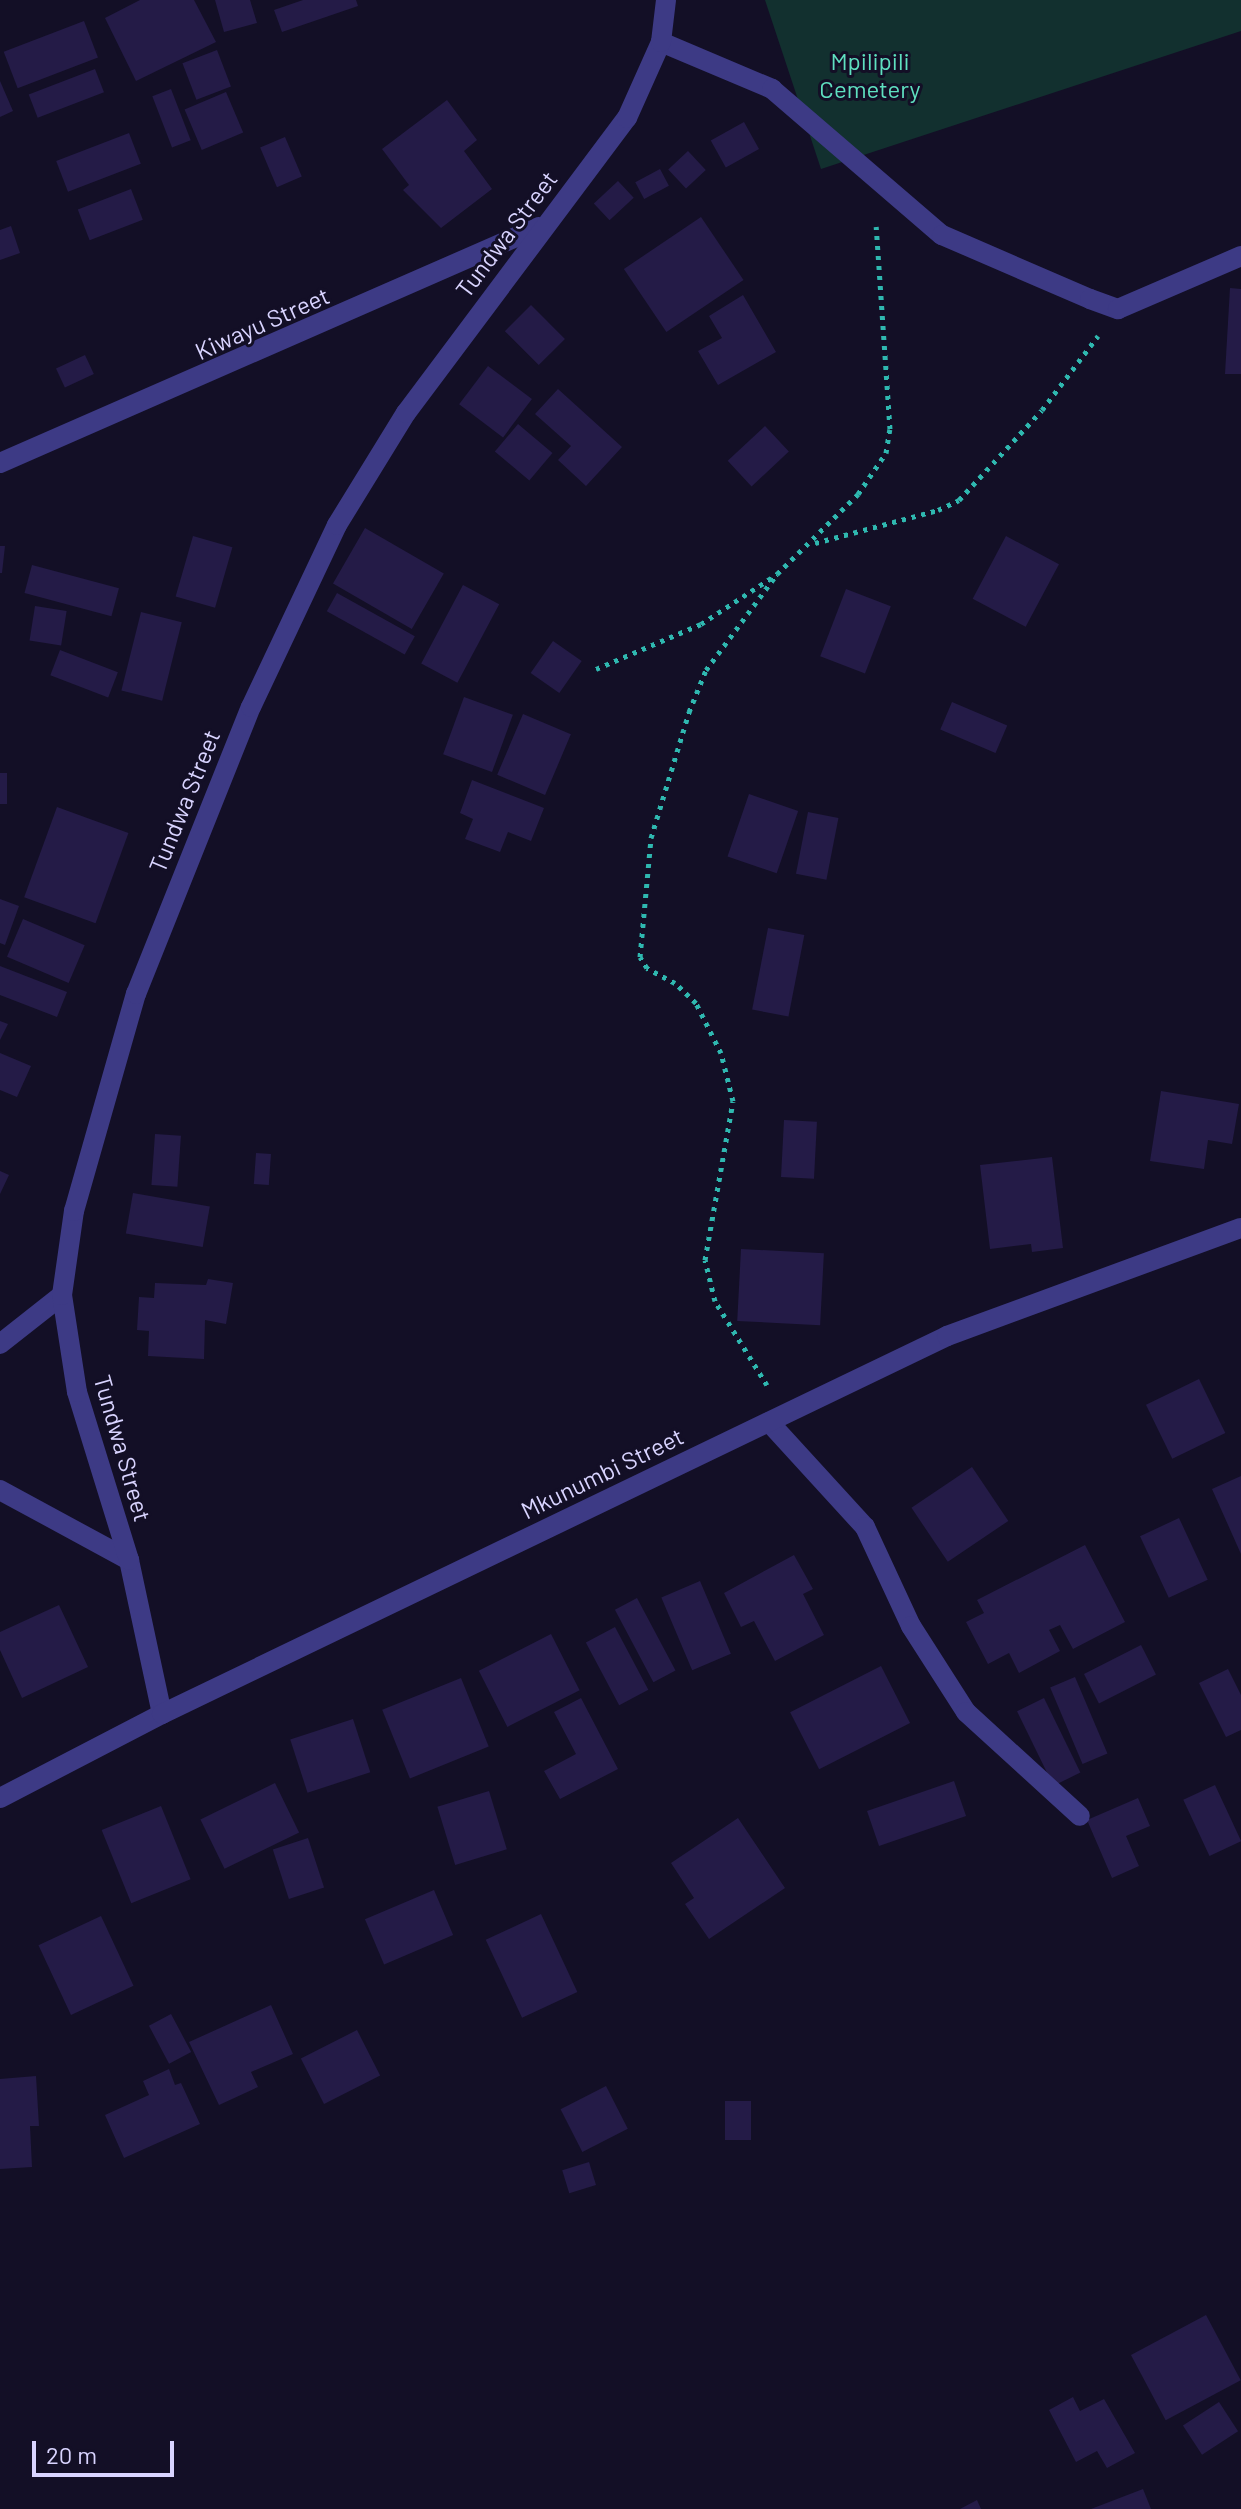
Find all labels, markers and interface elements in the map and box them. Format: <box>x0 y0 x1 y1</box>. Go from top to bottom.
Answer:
park label: Mpilipili Cemetery <box>819 47 921 103</box>
street label: Tundwa Street <box>449 165 563 303</box>
street label: Kiwayu Street <box>190 281 334 365</box>
street label: Tundwa Street <box>142 726 226 876</box>
street label: Tundwa Street <box>88 1371 158 1525</box>
street label: Mkunumbi Street <box>516 1421 688 1525</box>
scale bar <box>36 2425 178 2475</box>
text: 20 m <box>46 2440 97 2469</box>

